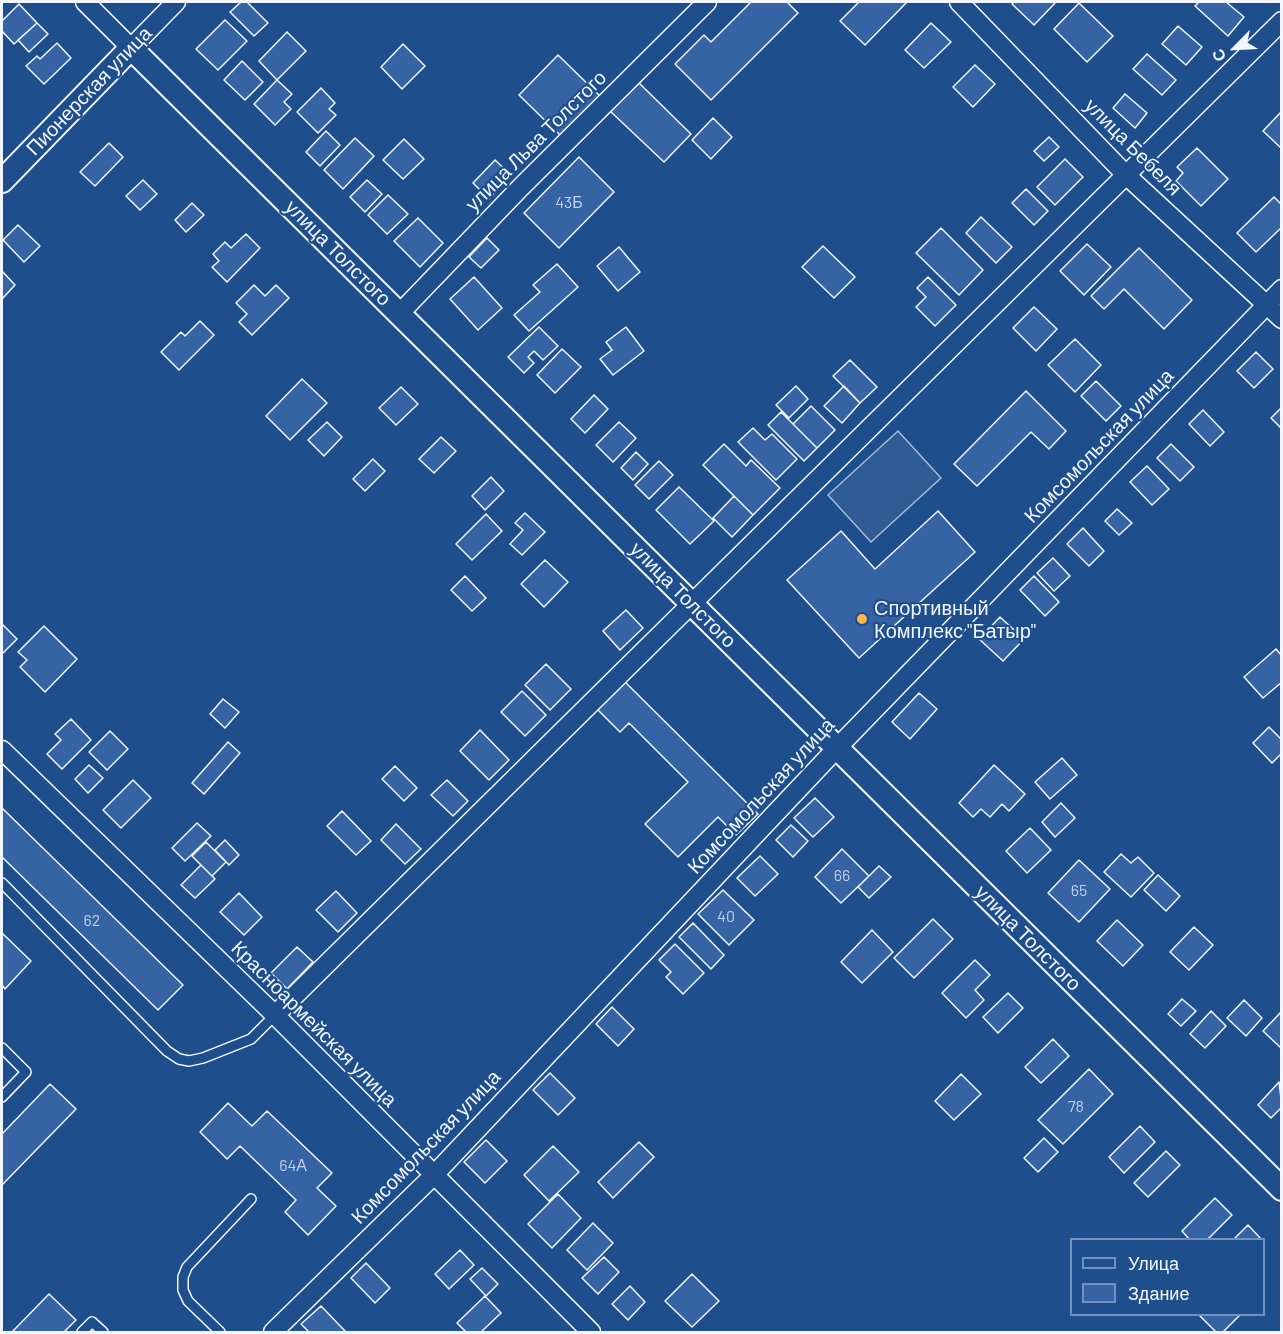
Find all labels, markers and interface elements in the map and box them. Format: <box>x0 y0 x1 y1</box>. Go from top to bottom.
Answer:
north arrow <box>1205 18 1265 78</box>
street label: Пионерская улица <box>21 21 157 161</box>
text: С <box>1207 46 1229 65</box>
street label: улица Льва Толстого <box>461 66 611 216</box>
street label: улица Бебеля <box>1080 94 1186 200</box>
house number: 43Б <box>555 193 583 213</box>
street label: улица Толстого <box>280 195 396 311</box>
street label: Комсомольская улица <box>1019 364 1179 528</box>
street label: улица Толстого <box>625 537 741 653</box>
place label: Спортивный Комплекс "Батыр" <box>874 596 1036 643</box>
marker: Спортивный Комплекс "Батыр" <box>855 612 869 626</box>
street label: Комсомольская улица <box>682 713 840 879</box>
house number: 66 <box>834 866 850 886</box>
street label: улица Толстого <box>970 880 1086 996</box>
house number: 65 <box>1071 881 1087 901</box>
house number: 40 <box>717 907 735 927</box>
house number: 62 <box>84 911 100 931</box>
street label: Красноармейская улица <box>226 936 402 1112</box>
street label: Комсомольская улица <box>346 1065 506 1229</box>
house number: 78 <box>1068 1097 1084 1117</box>
house number: 64А <box>279 1156 307 1176</box>
legend <box>1070 1238 1265 1316</box>
text: Улица <box>1128 1252 1179 1274</box>
text: Здание <box>1128 1282 1189 1304</box>

